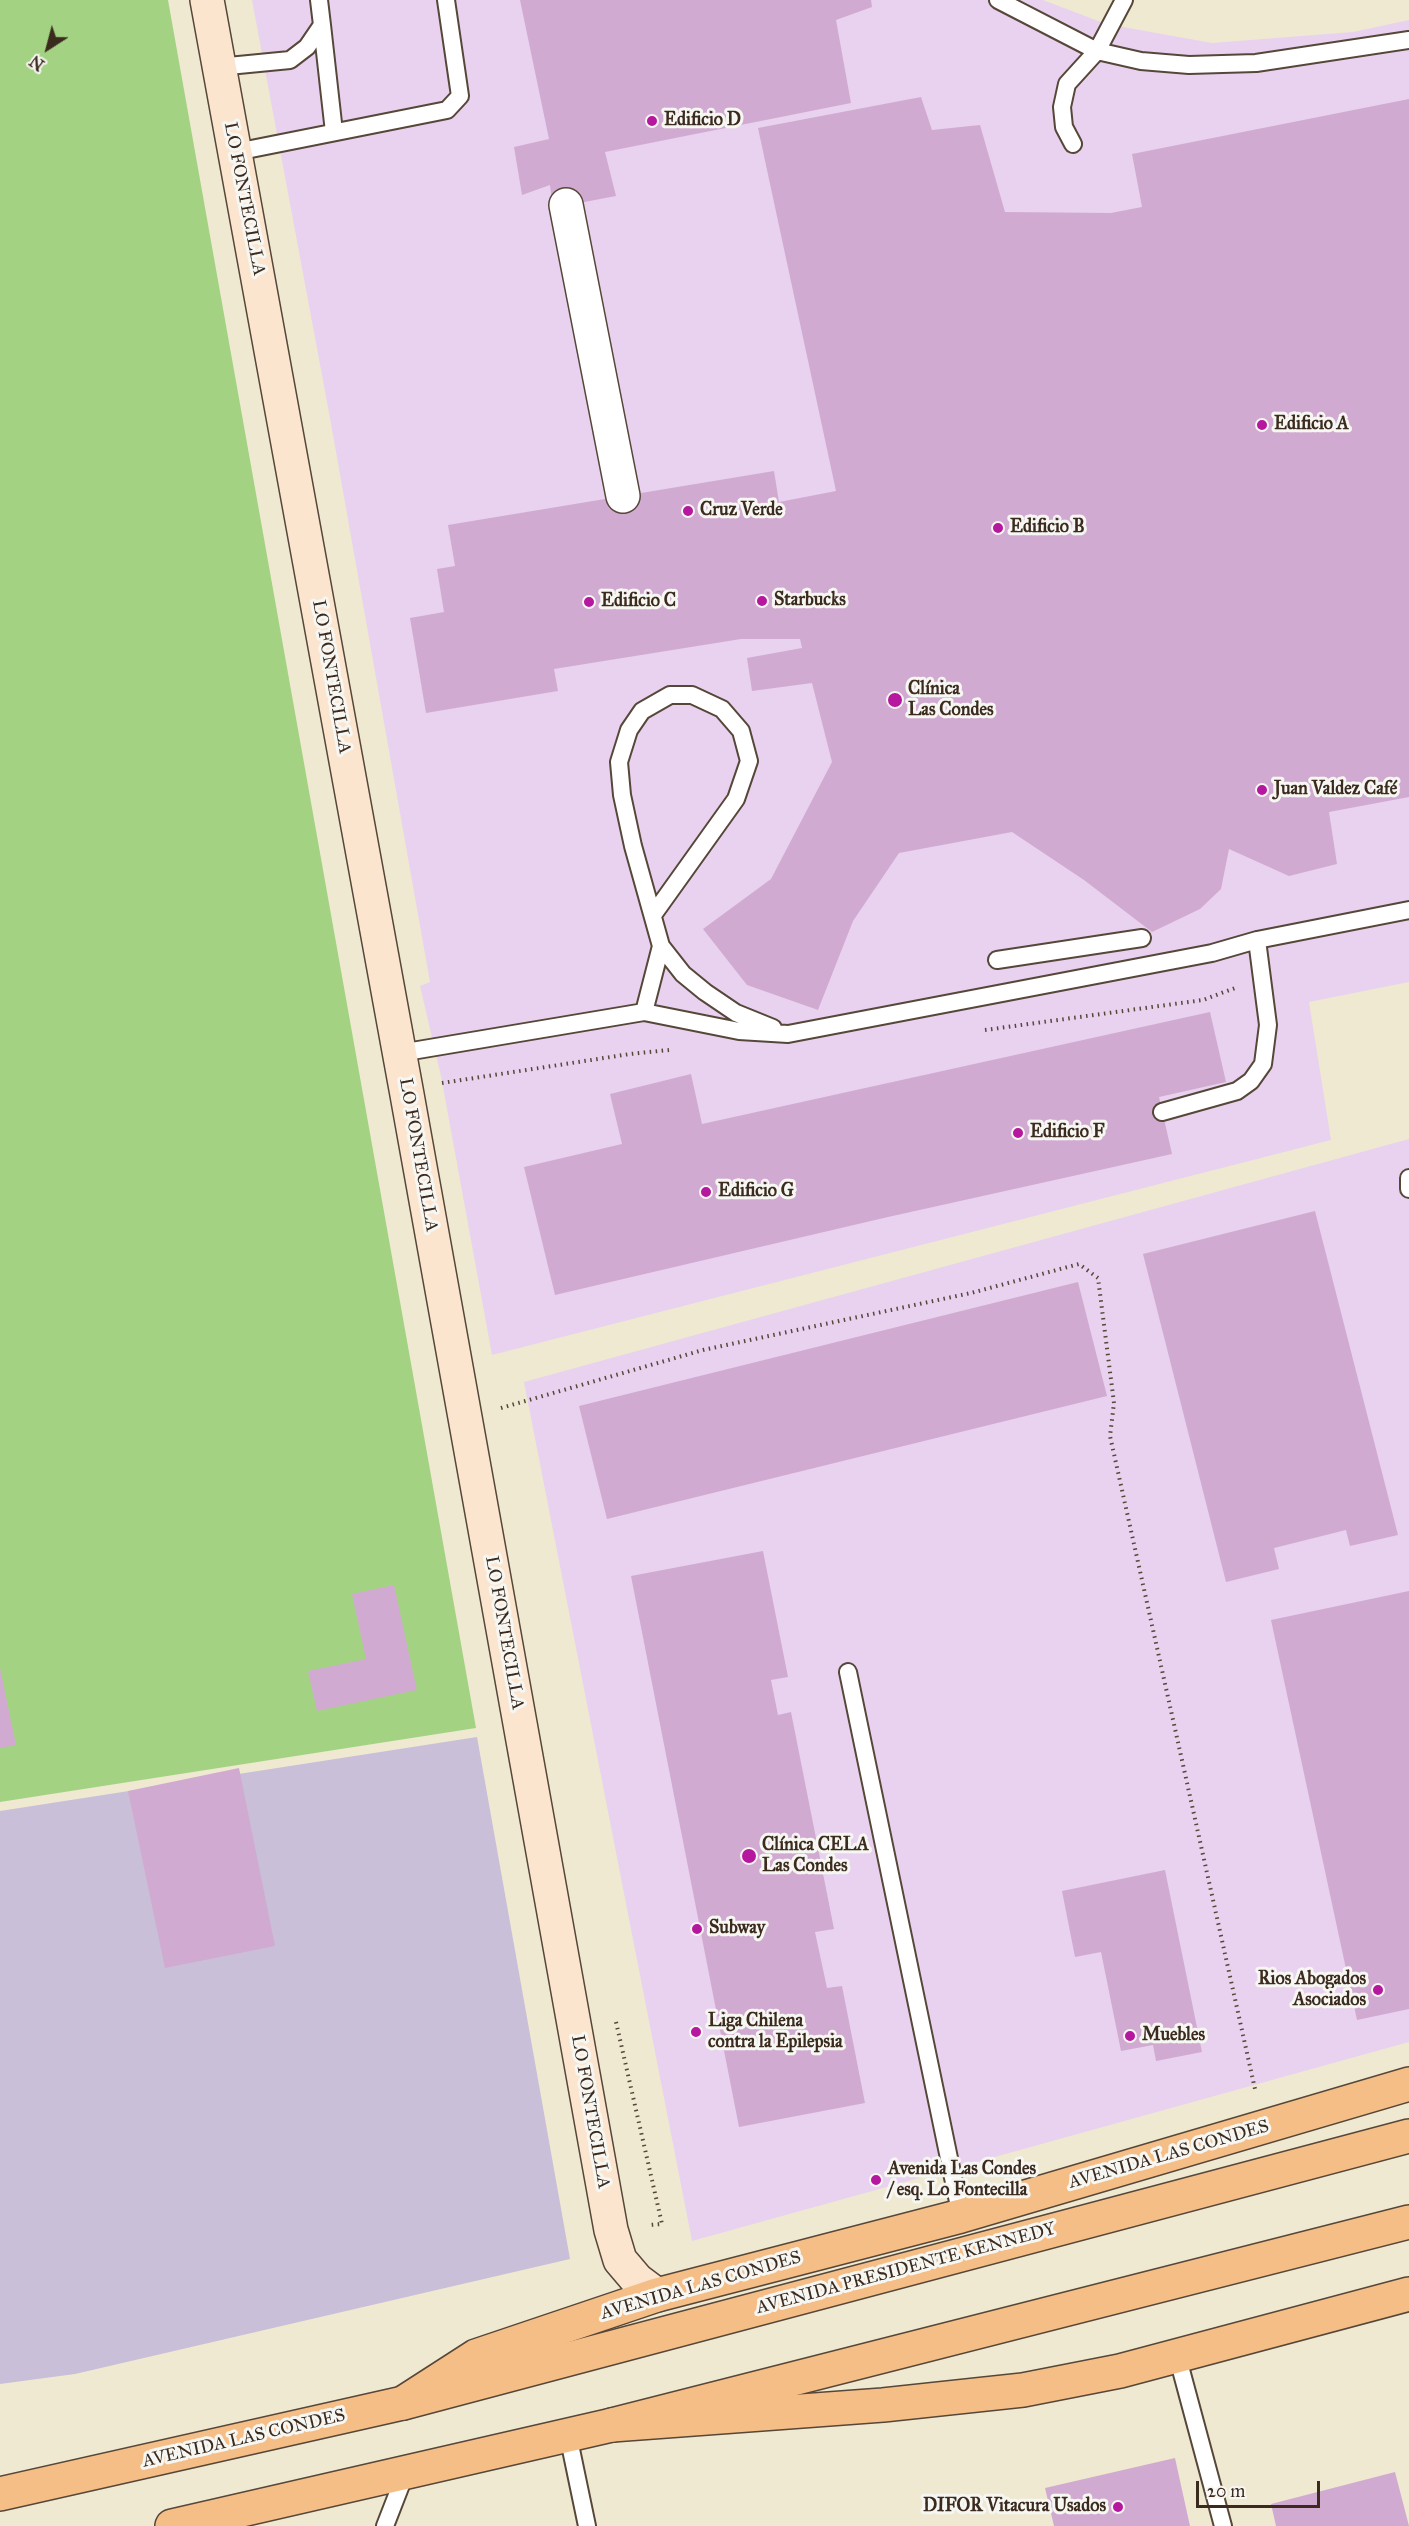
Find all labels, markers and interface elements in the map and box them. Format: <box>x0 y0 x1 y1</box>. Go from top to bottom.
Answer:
north arrow <box>18 18 78 78</box>
text: N <box>26 51 48 75</box>
place label: Edificio D <box>664 110 741 132</box>
marker: Edificio D <box>645 114 659 128</box>
street label: LO FONTECILLA <box>219 120 269 278</box>
place label: Edificio A <box>1274 414 1349 436</box>
marker: Edificio A <box>1255 418 1269 432</box>
place label: Cruz Verde <box>700 500 783 522</box>
marker: Cruz Verde <box>681 504 695 518</box>
place label: Edificio B <box>1010 517 1085 539</box>
marker: Edificio B <box>991 521 1005 535</box>
place label: Starbucks <box>774 590 846 612</box>
place label: Edificio C <box>601 591 676 613</box>
marker: Starbucks <box>755 594 769 608</box>
marker: Edificio C <box>582 595 596 609</box>
street label: LO FONTECILLA <box>307 598 355 756</box>
place label: Clínica Las Condes <box>908 679 994 722</box>
marker: Clínica Las Condes <box>886 691 904 709</box>
place label: Juan Valdez Café <box>1274 779 1397 801</box>
marker: Juan Valdez Café <box>1255 783 1269 797</box>
street label: LO FONTECILLA <box>394 1076 442 1234</box>
place label: Edificio F <box>1030 1122 1105 1144</box>
marker: Edificio F <box>1011 1126 1025 1140</box>
place label: Edificio G <box>718 1181 794 1203</box>
marker: Edificio G <box>699 1185 713 1199</box>
street label: LO FONTECILLA <box>480 1554 528 1712</box>
place label: Clínica CELA Las Condes <box>762 1835 869 1878</box>
marker: Clínica CELA Las Condes <box>740 1847 758 1865</box>
place label: Subway <box>709 1918 765 1940</box>
marker: Subway <box>690 1922 704 1936</box>
place label: Rios Abogados Asociados <box>1258 1969 1366 2012</box>
marker: Rios Abogados Asociados <box>1371 1983 1385 1997</box>
place label: Liga Chilena contra la Epilepsia <box>708 2011 843 2054</box>
marker: Liga Chilena contra la Epilepsia <box>689 2025 703 2039</box>
place label: Muebles <box>1142 2025 1205 2047</box>
marker: Muebles <box>1123 2029 1137 2043</box>
street label: LO FONTECILLA <box>566 2033 614 2191</box>
street label: AVENIDA LAS CONDES <box>1066 2116 1272 2194</box>
place label: Avenida Las Condes / esq. Lo Fontecilla <box>888 2159 1036 2202</box>
marker: Avenida Las Condes / esq. Lo Fontecilla <box>869 2173 883 2187</box>
street label: AVENIDA PRESIDENTE KENNEDY <box>754 2219 1058 2319</box>
street label: AVENIDA LAS CONDES <box>598 2247 804 2325</box>
street label: AVENIDA LAS CONDES <box>141 2405 347 2473</box>
scale bar <box>1199 2469 1324 2507</box>
text: 20 m <box>1207 2480 1245 2502</box>
place label: DIFOR Vitacura Usados <box>923 2496 1106 2518</box>
marker: DIFOR Vitacura Usados <box>1111 2500 1125 2514</box>

